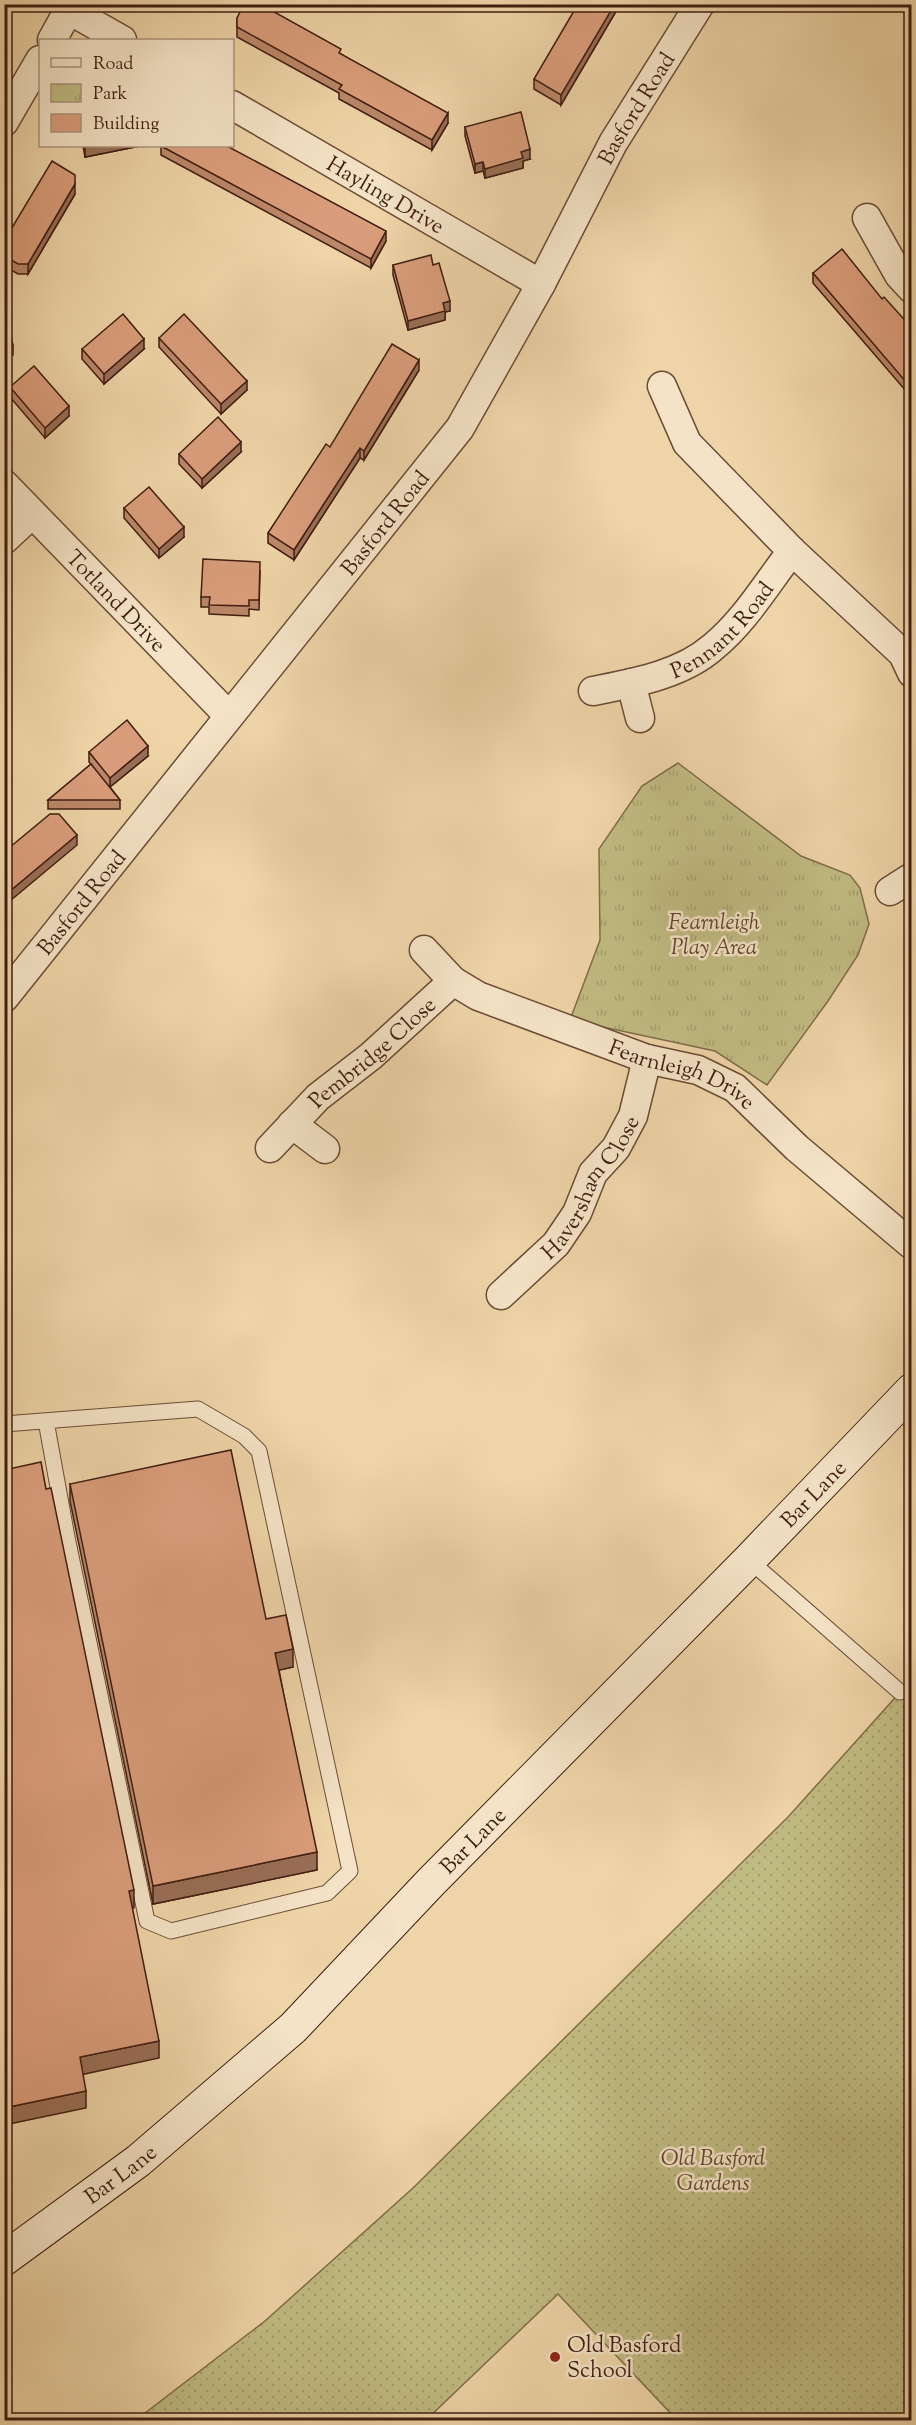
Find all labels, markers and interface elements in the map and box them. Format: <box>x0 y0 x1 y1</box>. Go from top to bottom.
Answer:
legend <box>39 39 234 147</box>
street label: Basford Road <box>591 47 685 171</box>
text: Road <box>93 52 133 78</box>
text: Park <box>93 82 128 108</box>
text: Building <box>93 112 159 138</box>
street label: Hayling Drive <box>320 150 450 244</box>
street label: Basford Road <box>335 465 439 584</box>
street label: Totland Drive <box>57 544 172 661</box>
street label: Pennant Road <box>666 576 783 689</box>
street label: Basford Road <box>31 844 135 963</box>
park label: Fearnleigh Play Area <box>668 908 760 965</box>
street label: Pembridge Close <box>302 991 445 1117</box>
street label: Fearnleigh Drive <box>603 1033 761 1118</box>
street label: Haversham Close <box>535 1111 649 1269</box>
street label: Bar Lane <box>775 1454 855 1537</box>
street label: Bar Lane <box>434 1801 515 1883</box>
street label: Bar Lane <box>79 2138 165 2214</box>
park label: Old Basford Gardens <box>661 2144 765 2201</box>
place label: Old Basford School <box>567 2331 681 2388</box>
marker: Old Basford School <box>548 2350 562 2364</box>

